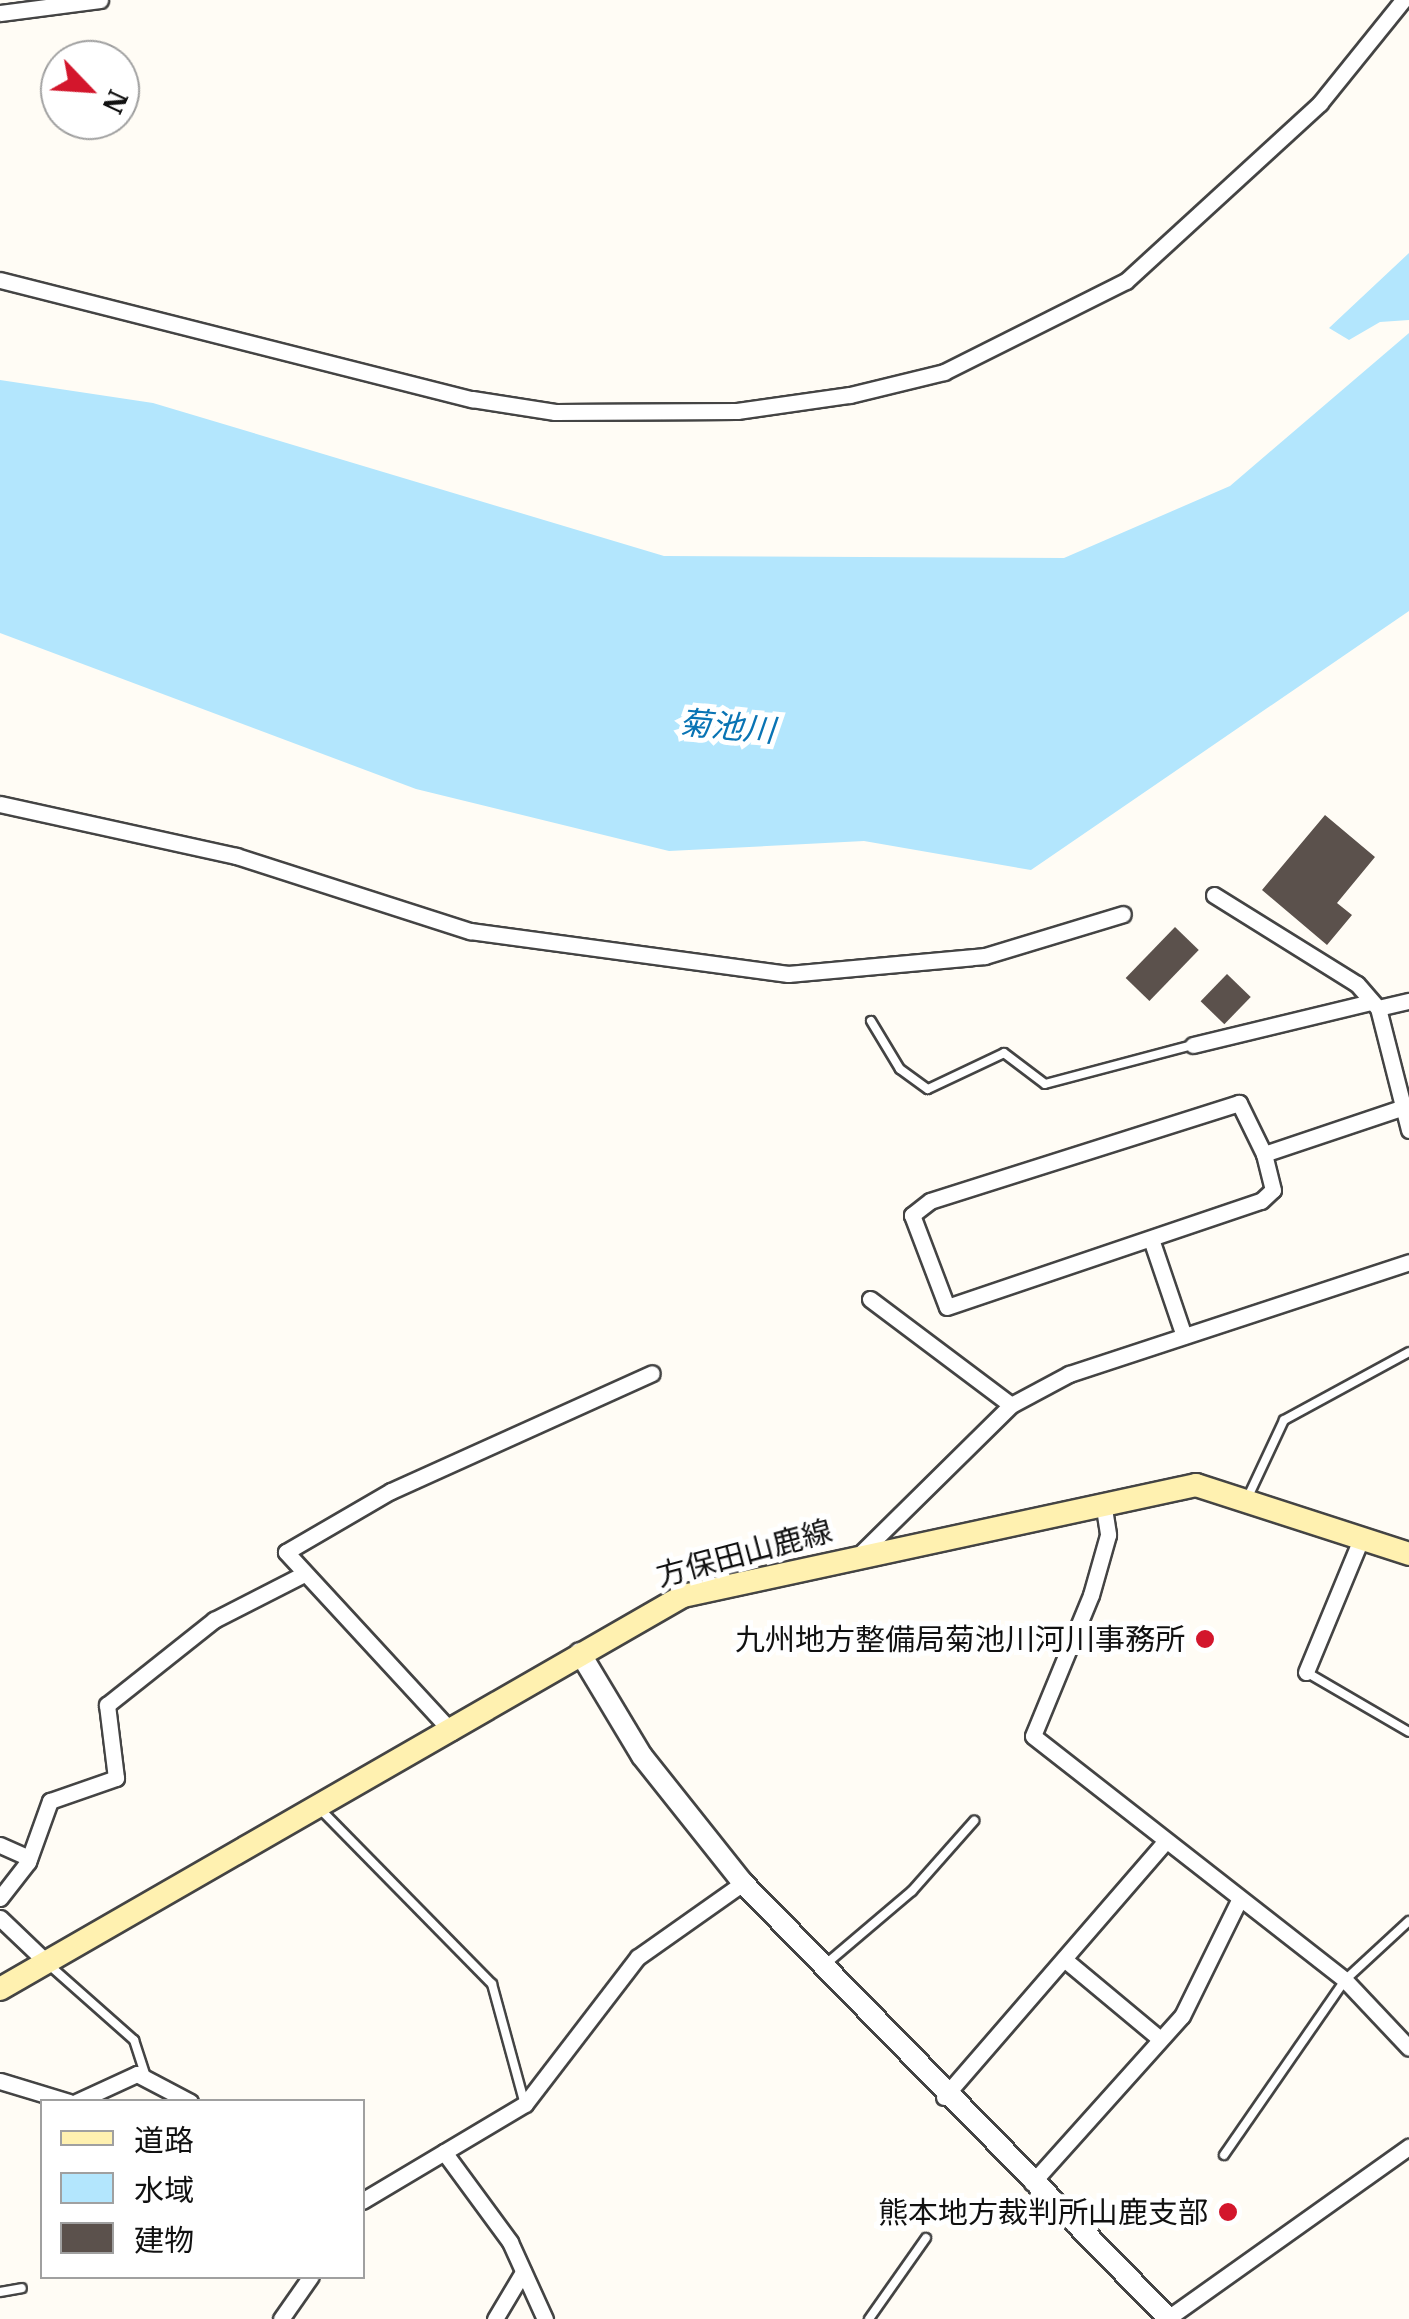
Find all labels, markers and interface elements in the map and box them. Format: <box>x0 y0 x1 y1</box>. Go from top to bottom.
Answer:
north arrow <box>40 40 140 140</box>
text: N <box>94 84 137 120</box>
water label: 菊池川 <box>678 703 776 749</box>
street label: 方保田山鹿線 <box>652 1512 836 1594</box>
place label: 九州地方整備局菊池川河川事務所 <box>735 1621 1185 1657</box>
marker: 九州地方整備局菊池川河川事務所 <box>1194 1628 1216 1650</box>
legend <box>40 2099 365 2279</box>
text: 道路 <box>134 2120 194 2159</box>
text: 水域 <box>134 2170 194 2209</box>
place label: 熊本地方裁判所山鹿支部 <box>878 2194 1208 2230</box>
marker: 熊本地方裁判所山鹿支部 <box>1217 2201 1239 2223</box>
text: 建物 <box>134 2220 194 2259</box>

